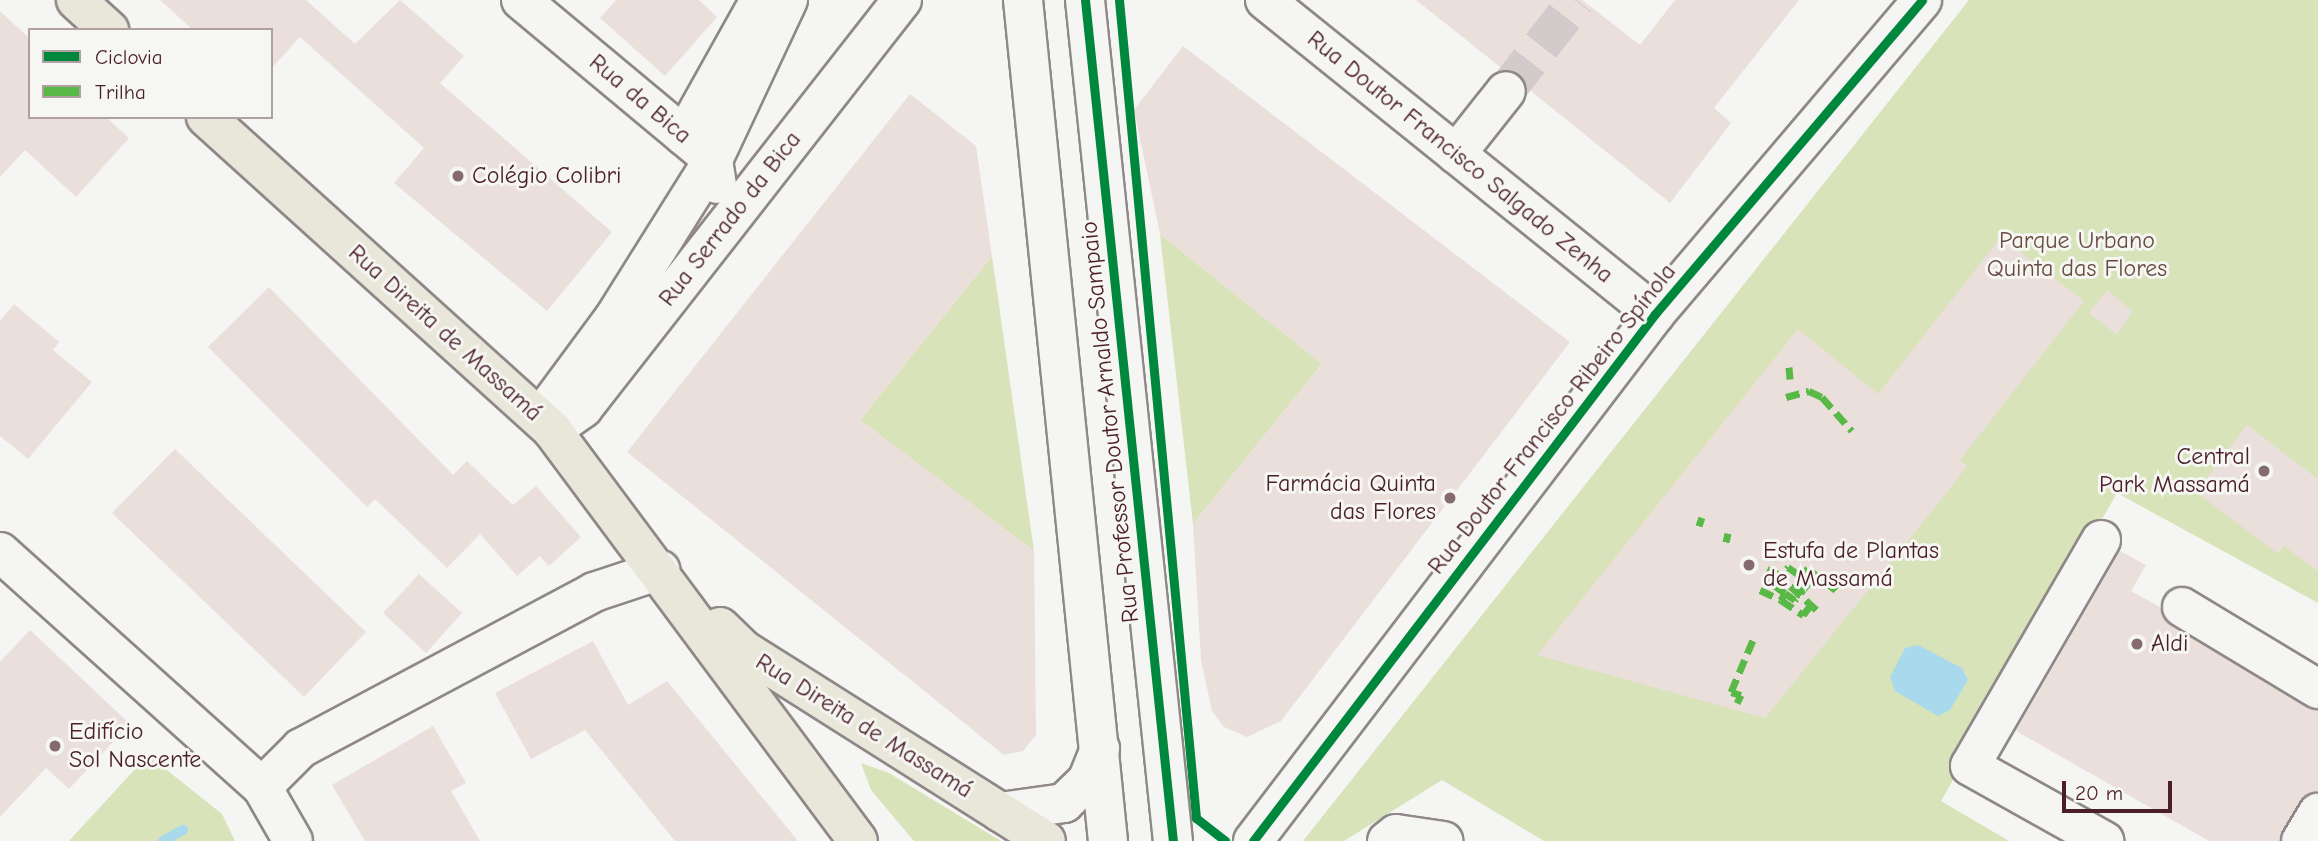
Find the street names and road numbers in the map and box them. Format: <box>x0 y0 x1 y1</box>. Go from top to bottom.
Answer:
street label: Rua Doutor Francisco Salgado Zenha <box>1301 25 1619 289</box>
street label: Rua da Bica <box>583 48 697 150</box>
street label: Rua Serrado da Bica <box>653 126 807 312</box>
street label: Rua Professor Doutor Arnaldo Sampaio <box>1075 220 1145 624</box>
street label: Rua Direita de Massamá <box>342 239 548 427</box>
street label: Rua Doutor Francisco Ribeiro Spínola <box>1422 258 1682 580</box>
street label: Rua Direita de Massamá <box>750 647 978 805</box>

